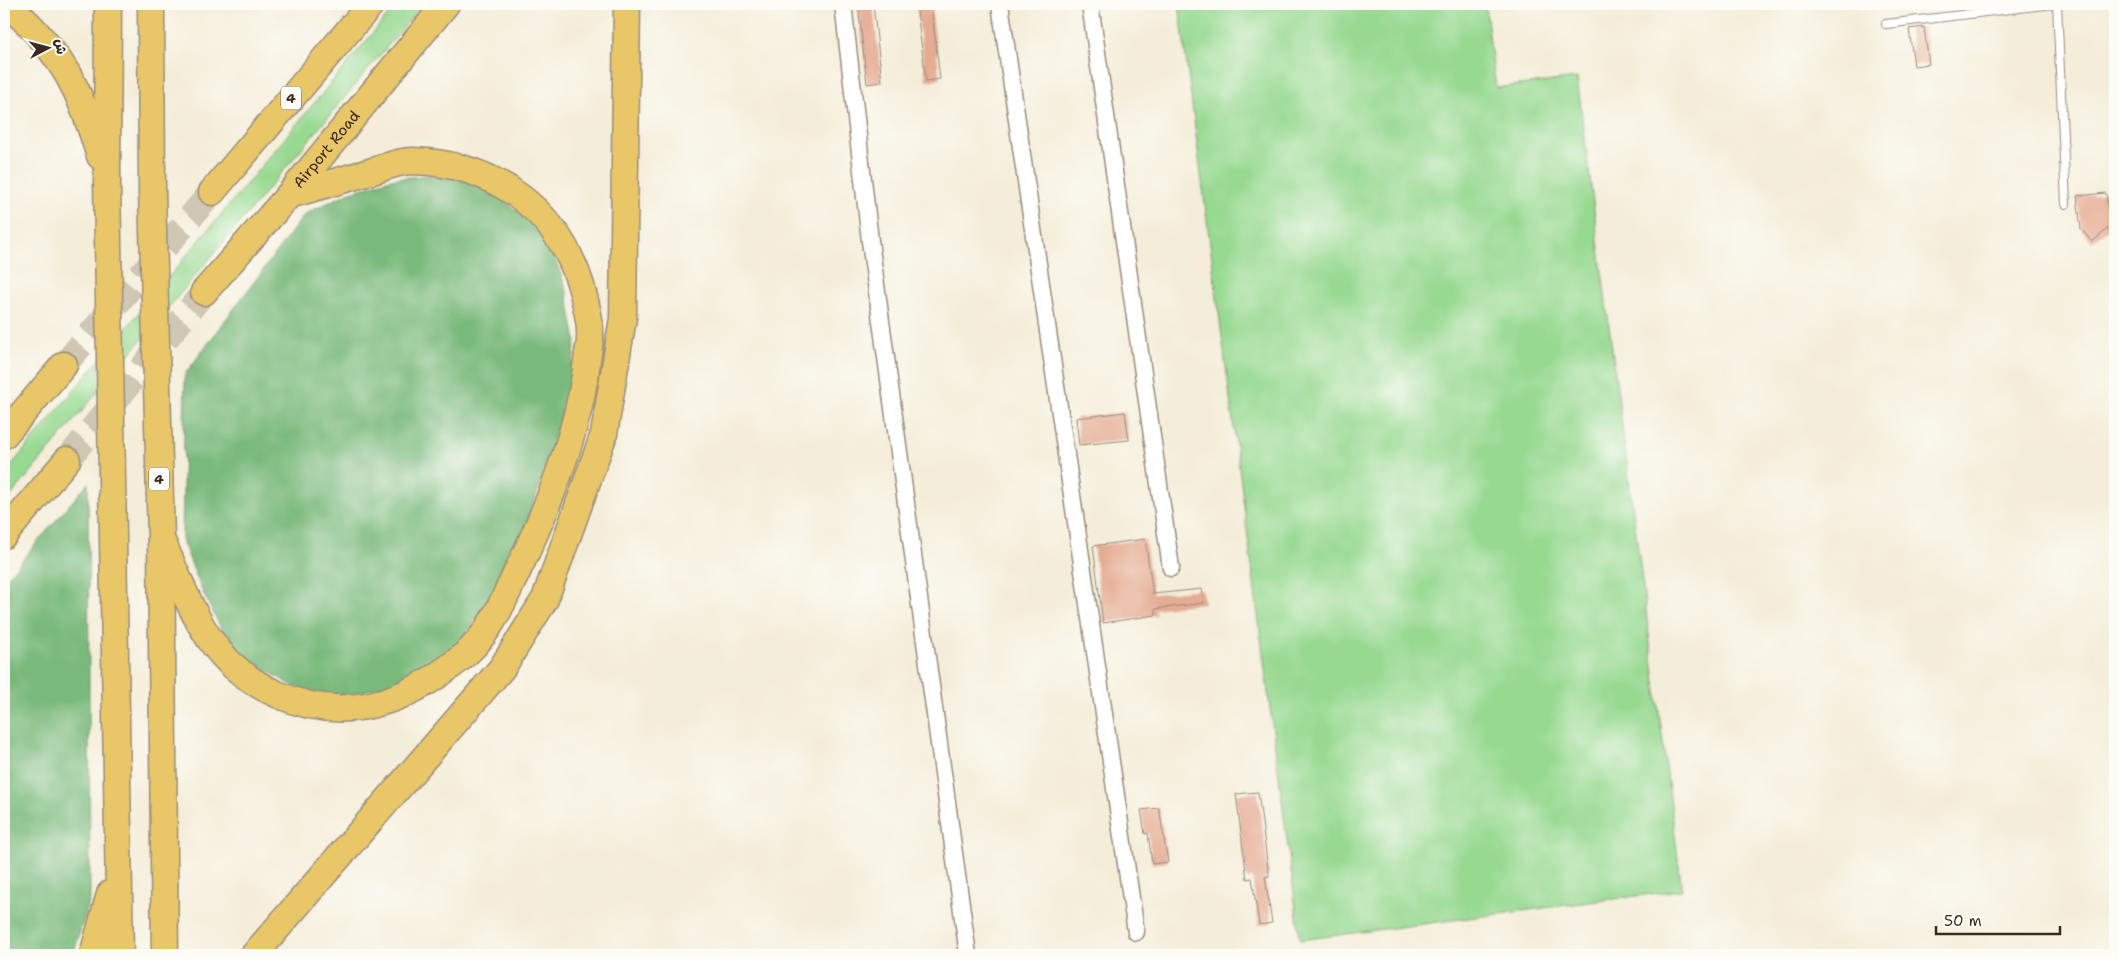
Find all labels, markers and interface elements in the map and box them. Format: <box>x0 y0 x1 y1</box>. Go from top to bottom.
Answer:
north arrow <box>22 22 72 72</box>
text: ش <box>51 38 71 55</box>
road number: 4 <box>281 86 301 110</box>
street label: Airport Road <box>289 106 365 192</box>
road number: 4 <box>149 468 169 490</box>
scale bar <box>1936 904 2060 936</box>
text: 50 m <box>1944 911 1982 931</box>

